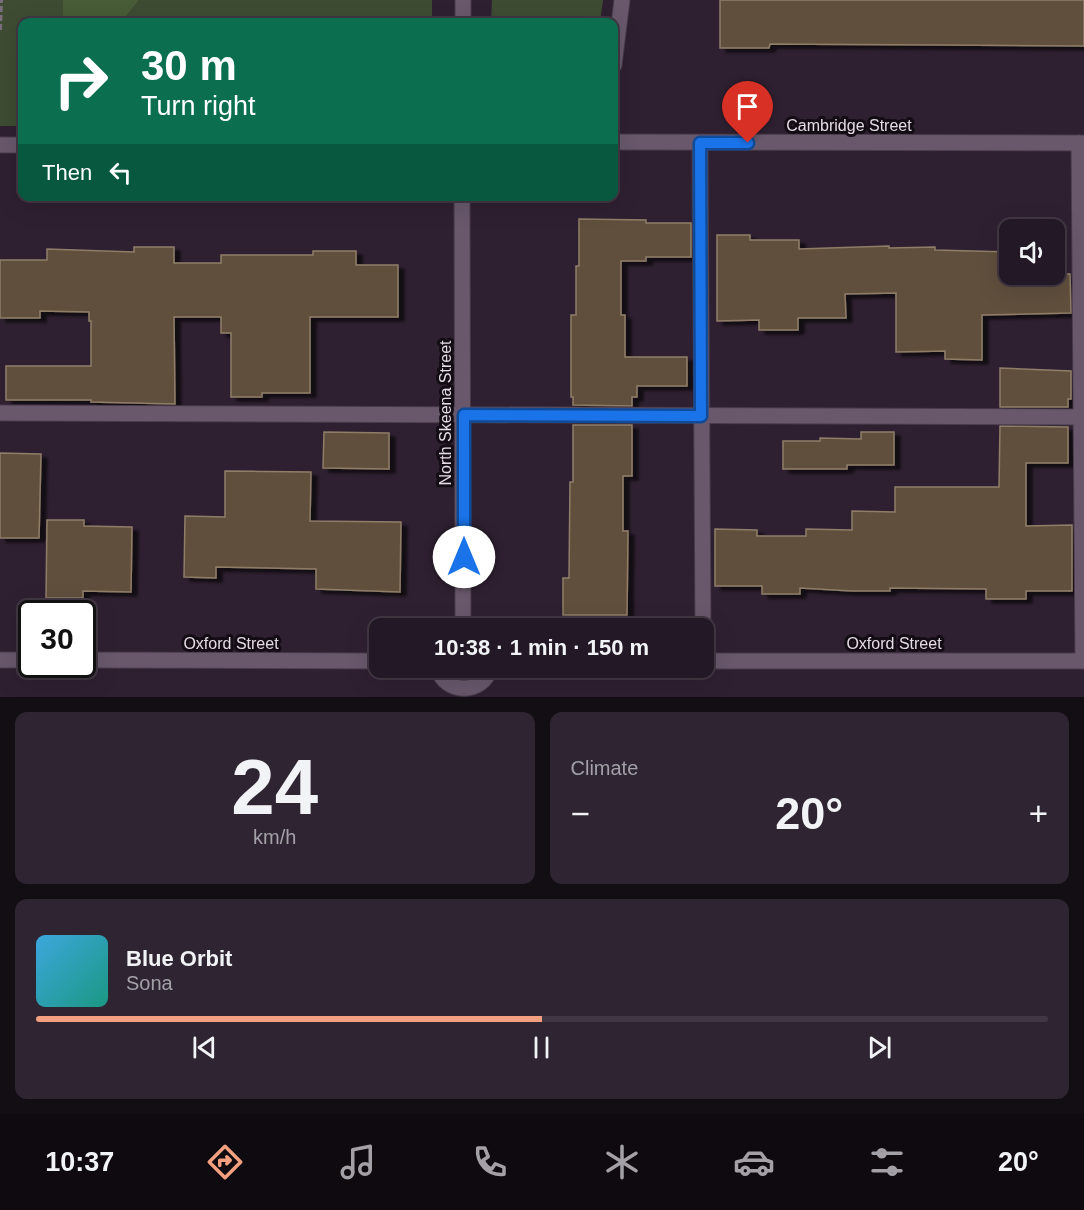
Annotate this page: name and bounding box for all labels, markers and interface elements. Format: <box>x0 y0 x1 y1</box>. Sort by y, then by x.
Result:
icon: right <box>42 42 120 120</box>
text: 30 m <box>141 42 237 89</box>
pin <box>722 81 773 143</box>
icon: arrive <box>731 90 764 123</box>
text: Turn right <box>141 91 256 121</box>
street label: Cambridge Street <box>786 117 912 134</box>
icon: left <box>104 156 137 189</box>
text: Then <box>42 160 92 185</box>
map controls <box>999 219 1065 285</box>
button: sound <box>999 219 1065 285</box>
street label: North Skeena Street <box>437 340 454 485</box>
position arrow <box>432 525 496 589</box>
speed limit sign: 30 <box>18 600 96 678</box>
street label: Oxford Street <box>183 635 279 652</box>
text: 10:38 · 1 min · 150 m <box>434 635 649 660</box>
street label: Oxford Street <box>846 635 942 652</box>
text: 24 <box>231 743 318 831</box>
text: Climate <box>571 757 638 779</box>
text: 20° <box>775 788 843 839</box>
text: − <box>571 795 590 832</box>
text: + <box>1029 795 1048 832</box>
text: km/h <box>253 826 296 848</box>
text: Blue Orbit <box>126 946 232 971</box>
text: Sona <box>126 972 173 994</box>
icon: previous <box>188 1031 221 1064</box>
icon: pause <box>525 1031 558 1064</box>
icon: next <box>863 1031 896 1064</box>
icon: directions <box>204 1141 246 1183</box>
icon: music <box>337 1141 379 1183</box>
icon: phone <box>469 1141 511 1183</box>
icon: climate <box>601 1141 643 1183</box>
icon: car <box>733 1141 775 1183</box>
icon: filters <box>866 1141 908 1183</box>
text: 10:37 <box>45 1147 114 1177</box>
text: 20° <box>998 1147 1039 1177</box>

